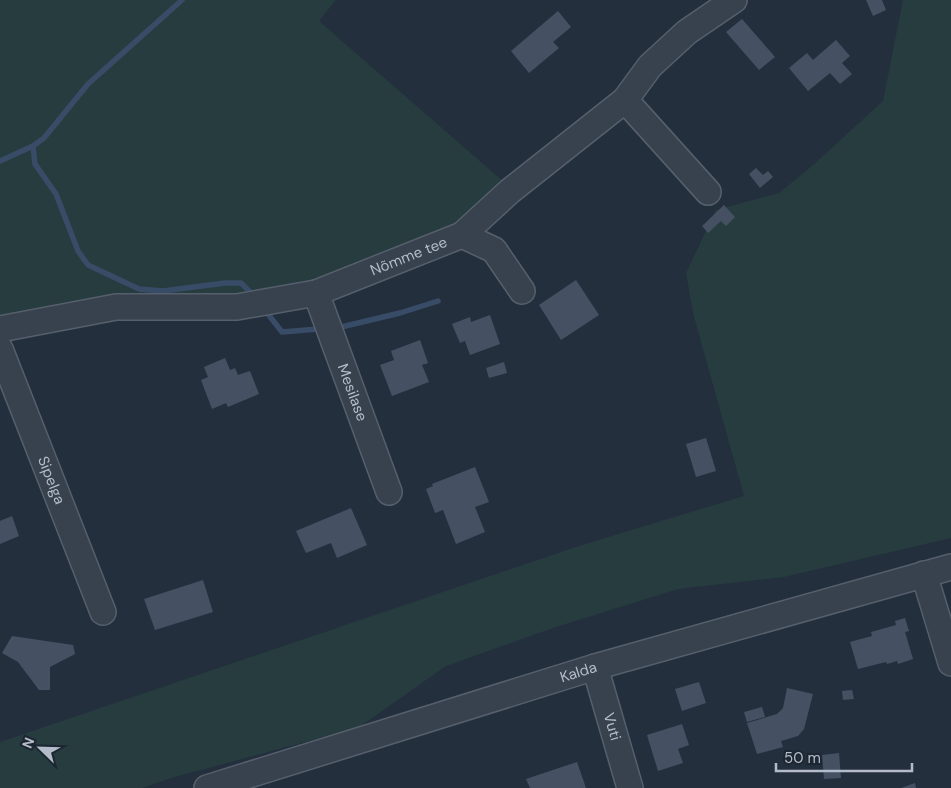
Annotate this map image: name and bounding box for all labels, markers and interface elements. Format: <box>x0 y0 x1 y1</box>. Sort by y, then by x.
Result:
street label: Nõmme tee <box>367 232 450 280</box>
street label: Mesilase <box>333 361 372 424</box>
street label: Sipelga <box>33 453 70 507</box>
street label: Kalda <box>557 657 599 687</box>
street label: Vuti <box>599 710 626 743</box>
north arrow <box>15 723 65 773</box>
text: N <box>18 735 38 751</box>
scale bar <box>776 740 912 772</box>
text: 50 m <box>784 748 821 768</box>

